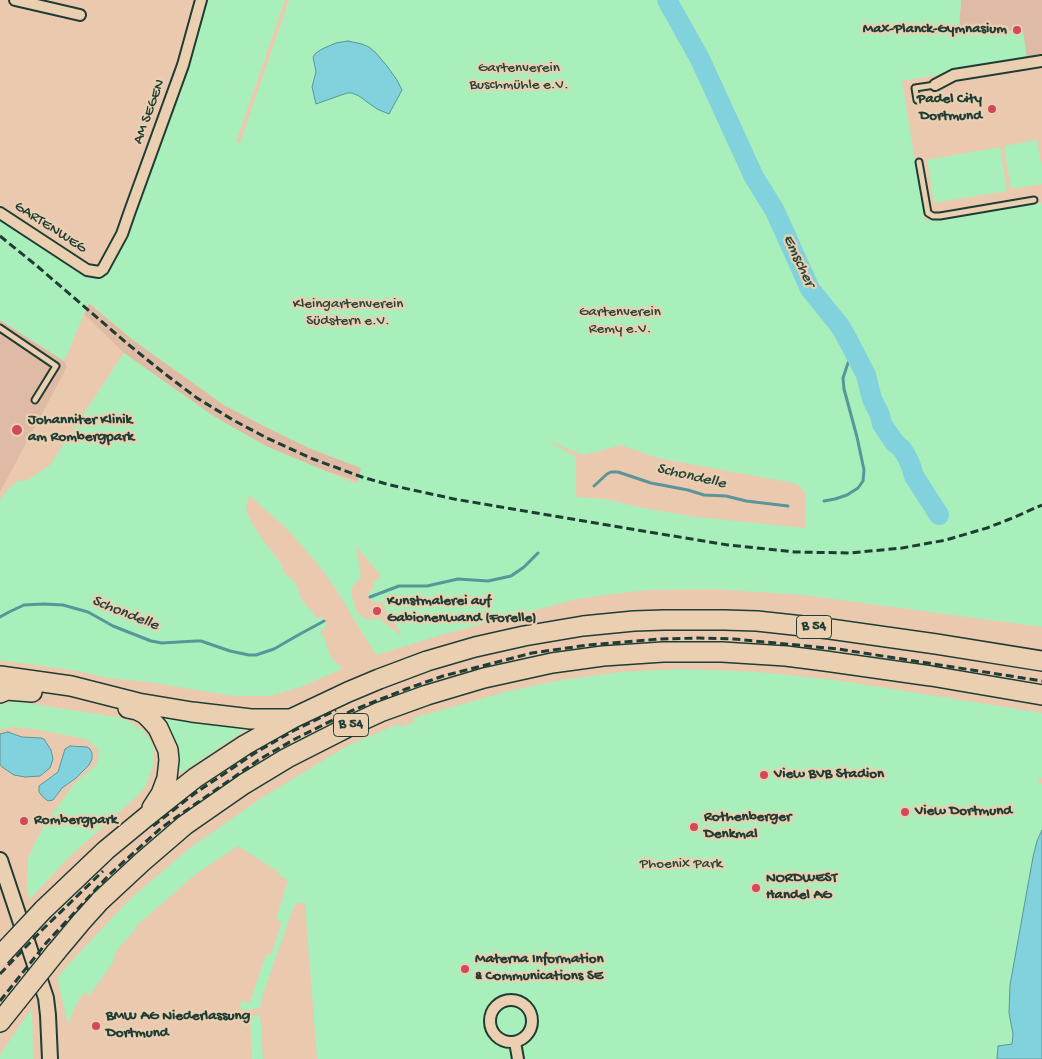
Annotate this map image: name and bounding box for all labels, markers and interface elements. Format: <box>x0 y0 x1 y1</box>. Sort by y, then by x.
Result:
place label: Max-Planck-Gymnasium <box>863 21 1007 39</box>
marker: Max-Planck-Gymnasium <box>1011 24 1023 36</box>
park label: Gartenverein Buschmühle e.V. <box>469 60 569 95</box>
street label: AM SEGEN <box>130 77 170 147</box>
place label: Padel City Dortmund <box>917 91 982 126</box>
marker: Padel City Dortmund <box>986 103 998 115</box>
street label: GARTENWEG <box>10 198 90 258</box>
water label: Emscher <box>778 232 818 290</box>
park label: Kleingartenverein Südstern e.V. <box>293 296 403 331</box>
park label: Gartenverein Remy e.V. <box>579 304 661 339</box>
place label: Johanniter Klinik am Rombergpark <box>28 412 134 447</box>
marker: Johanniter Klinik am Rombergpark <box>10 423 24 437</box>
water label: Schondelle <box>655 460 727 494</box>
water label: Schondelle <box>89 592 161 636</box>
place label: Kunstmalerei auf Gabionenwand (Forelle) <box>387 593 537 628</box>
marker: Kunstmalerei auf Gabionenwand (Forelle) <box>371 605 383 617</box>
road number: B 54 <box>796 616 832 638</box>
road number: B 54 <box>334 714 368 736</box>
place label: View BVB Stadion <box>774 766 884 784</box>
marker: View BVB Stadion <box>758 769 770 781</box>
place label: View Dortmund <box>915 803 1012 821</box>
marker: View Dortmund <box>899 806 911 818</box>
place label: Rothenberger Denkmal <box>704 809 791 844</box>
place label: Rombergpark <box>34 812 118 830</box>
marker: Rombergpark <box>18 815 30 827</box>
marker: Rothenberger Denkmal <box>688 821 700 833</box>
park label: Phoenix Park <box>640 856 722 874</box>
place label: NORDWEST Handel AG <box>766 870 837 905</box>
marker: NORDWEST Handel AG <box>750 882 762 894</box>
place label: Materna Information & Communications SE <box>475 951 604 986</box>
marker: Materna Information & Communications SE <box>459 963 471 975</box>
place label: BMW AG Niederlassung Dortmund <box>106 1008 250 1043</box>
marker: BMW AG Niederlassung Dortmund <box>90 1020 102 1032</box>

